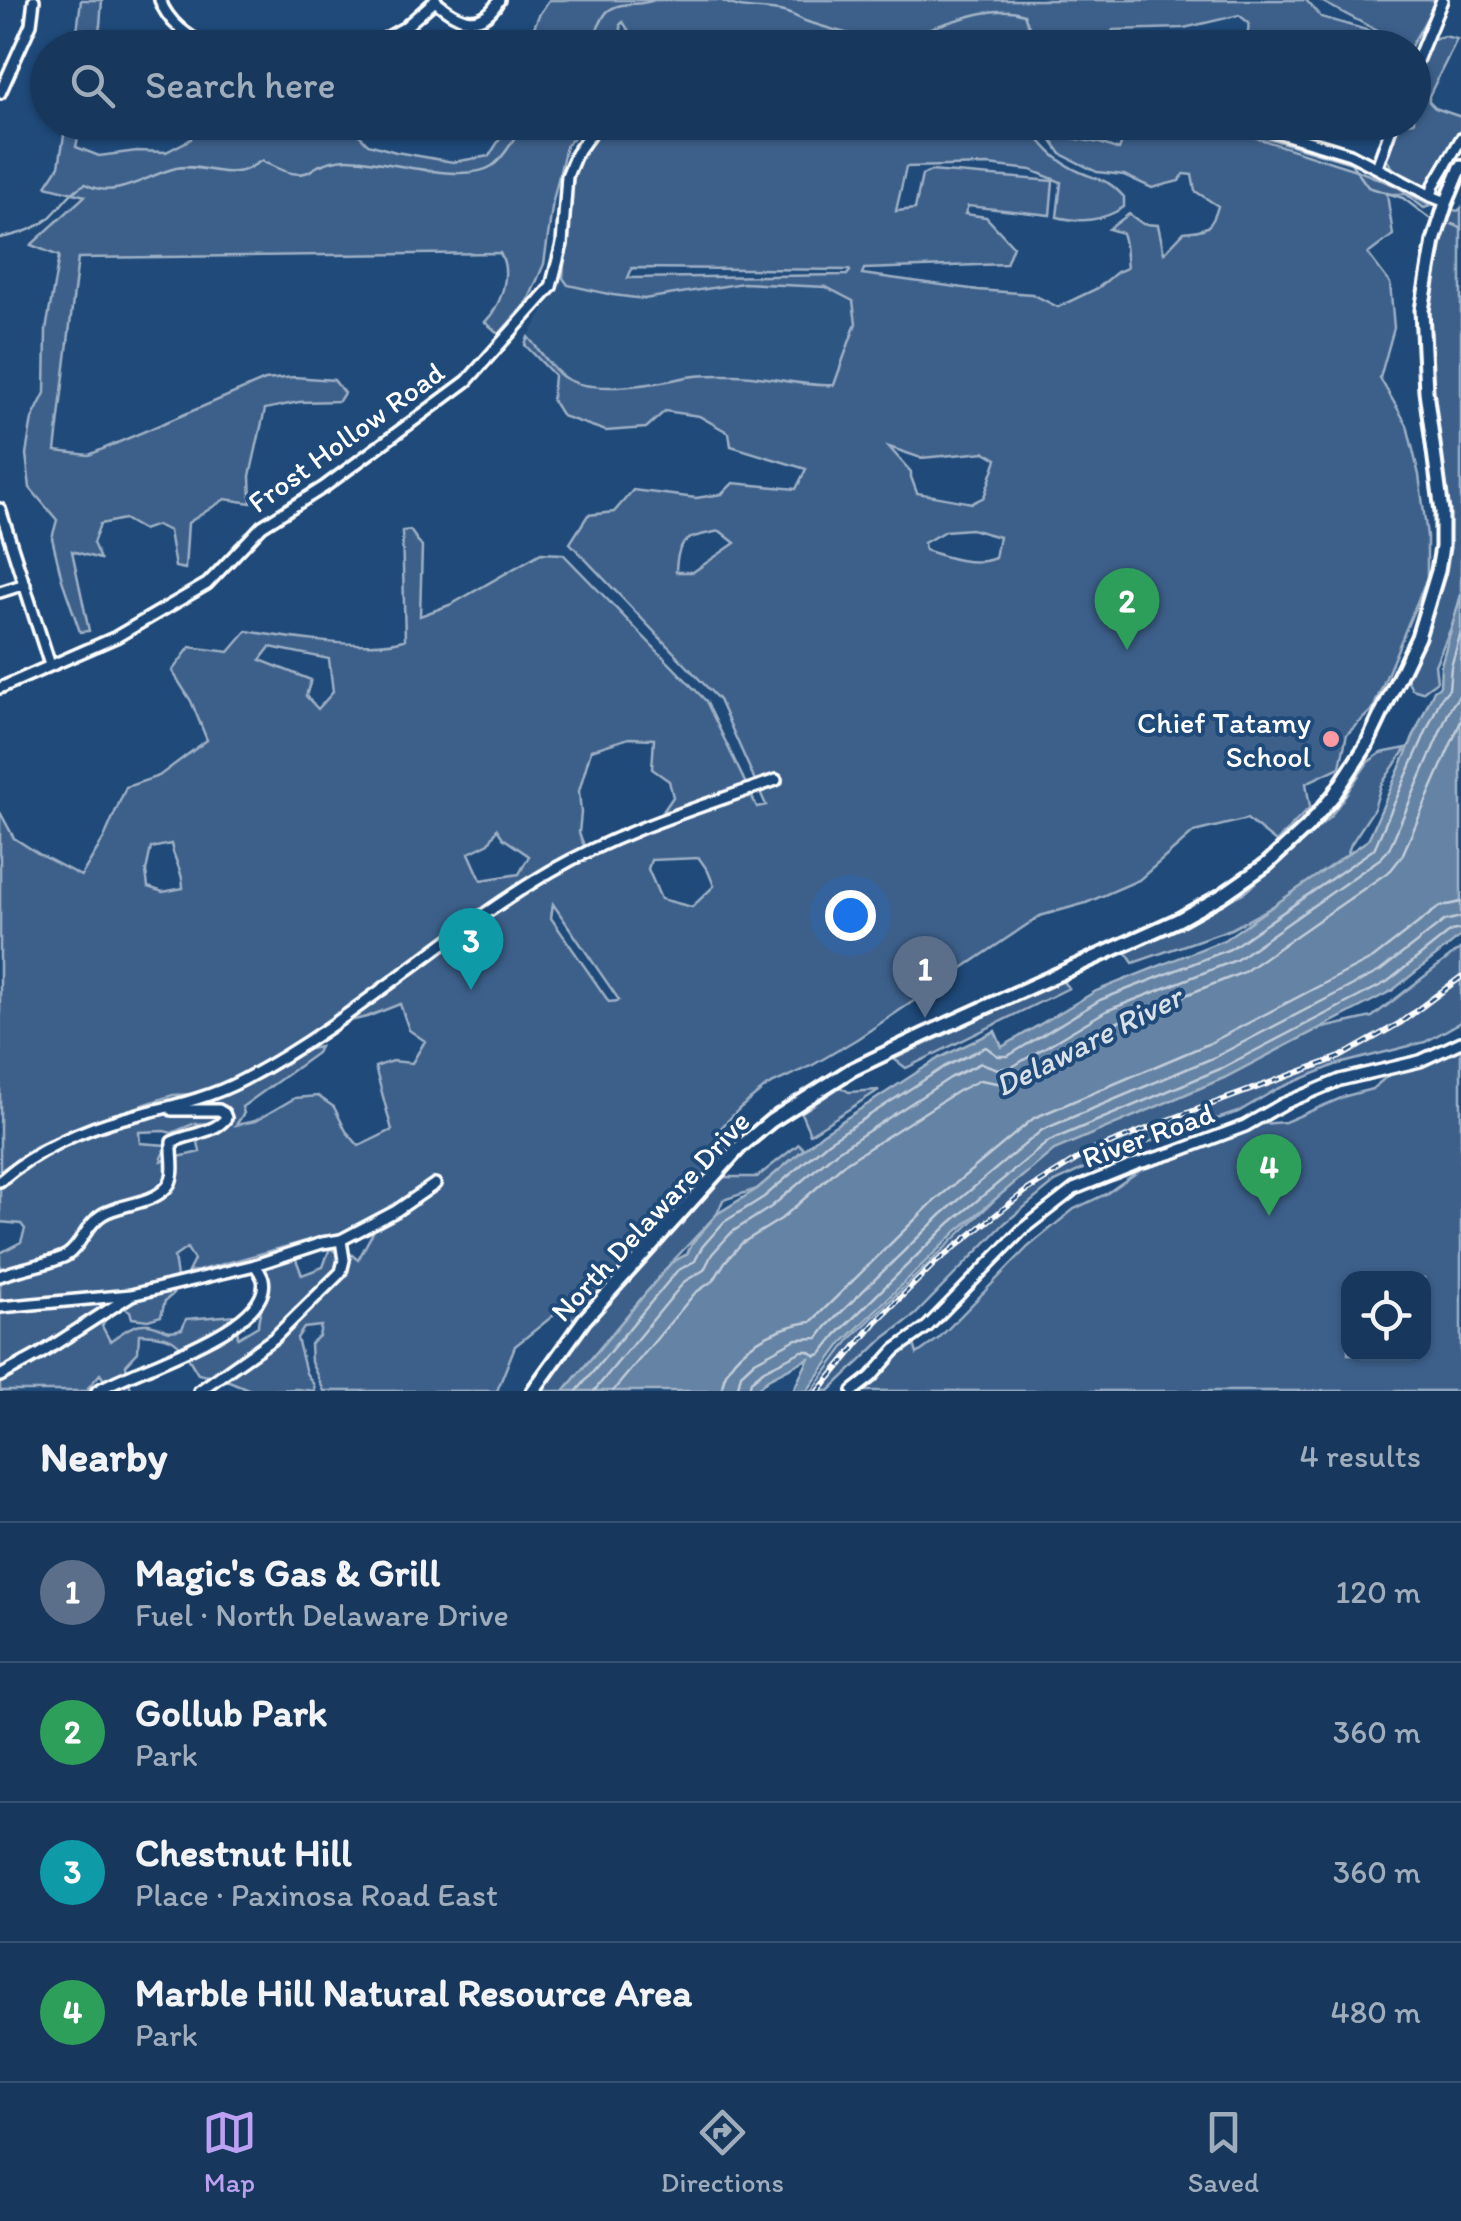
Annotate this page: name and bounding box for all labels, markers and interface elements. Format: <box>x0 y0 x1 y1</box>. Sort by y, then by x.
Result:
search box <box>30 30 1431 140</box>
icon: search <box>65 58 120 113</box>
text: Search here <box>145 62 336 108</box>
street label: Frost Hollow Road <box>241 353 452 521</box>
pin: 2 <box>1094 568 1160 650</box>
place label: Chief Tatamy School <box>1137 704 1312 775</box>
marker: Chief Tatamy School <box>1320 728 1342 750</box>
your location <box>825 890 876 941</box>
pin: 3 <box>438 908 504 990</box>
pin: 1 <box>892 936 958 1018</box>
water label: Delaware River <box>988 976 1190 1104</box>
street label: River Road <box>1077 1094 1219 1176</box>
street label: North Delaware Drive <box>543 1103 757 1329</box>
pin: 4 <box>1236 1134 1302 1216</box>
map controls <box>1341 1271 1431 1361</box>
button: locate <box>1341 1271 1431 1361</box>
text: Nearby <box>40 1431 167 1482</box>
text: 4 results <box>1300 1437 1421 1475</box>
text: Magic's Gas & Grill <box>135 1550 440 1596</box>
text: 1 <box>65 1573 80 1611</box>
text: 120 m <box>1335 1573 1421 1611</box>
text: Fuel · North Delaware Drive <box>135 1596 509 1634</box>
text: Gollub Park <box>135 1690 327 1736</box>
text: 2 <box>64 1713 81 1751</box>
text: 360 m <box>1333 1713 1421 1751</box>
text: Park <box>135 1736 198 1774</box>
text: Chestnut Hill <box>135 1830 352 1876</box>
text: 3 <box>64 1853 81 1891</box>
text: 360 m <box>1333 1853 1421 1891</box>
text: Place · Paxinosa Road East <box>135 1876 498 1914</box>
text: Marble Hill Natural Resource Area <box>135 1970 692 2016</box>
text: 4 <box>63 1993 82 2031</box>
text: 480 m <box>1330 1993 1421 2031</box>
text: Park <box>135 2016 198 2054</box>
tab: Map <box>202 2105 257 2199</box>
tab: Directions <box>661 2105 784 2199</box>
tab: Saved <box>1188 2105 1259 2199</box>

